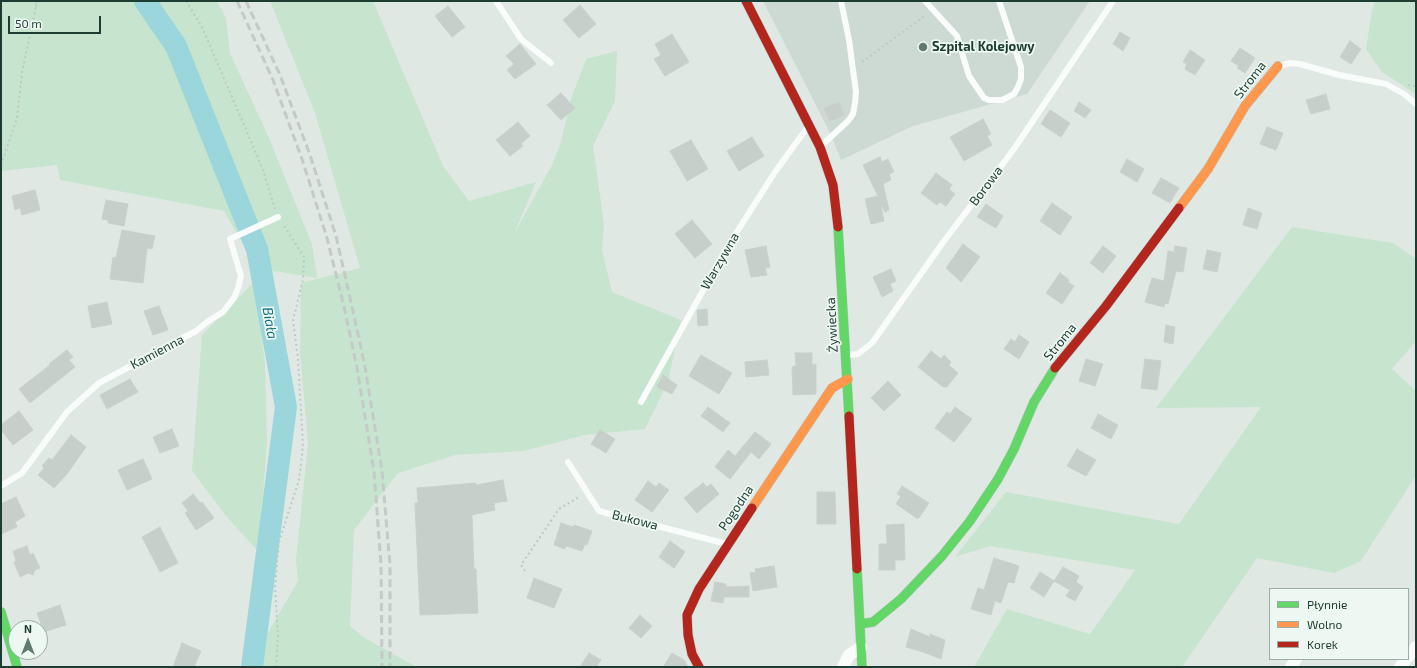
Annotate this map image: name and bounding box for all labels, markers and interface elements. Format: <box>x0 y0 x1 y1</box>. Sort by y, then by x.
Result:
scale bar <box>10 8 103 34</box>
text: 50 m <box>15 16 42 30</box>
place label: Szpital Kolejowy <box>932 39 1035 55</box>
marker: Szpital Kolejowy <box>917 41 929 53</box>
street label: Stroma <box>1231 58 1269 102</box>
street label: Borowa <box>966 163 1006 209</box>
street label: Warzywna <box>697 230 743 292</box>
street label: Żywiecka <box>823 297 841 353</box>
water label: Biała <box>259 306 281 340</box>
street label: Stroma <box>1040 320 1080 364</box>
street label: Kamienna <box>127 331 187 373</box>
street label: Pogodna <box>715 482 757 534</box>
street label: Bukowa <box>610 507 660 533</box>
legend <box>1269 588 1409 660</box>
text: Płynnie <box>1307 597 1347 611</box>
text: Wolno <box>1307 617 1342 631</box>
north arrow <box>8 620 48 660</box>
text: N <box>24 622 32 635</box>
text: Korek <box>1307 637 1338 651</box>

